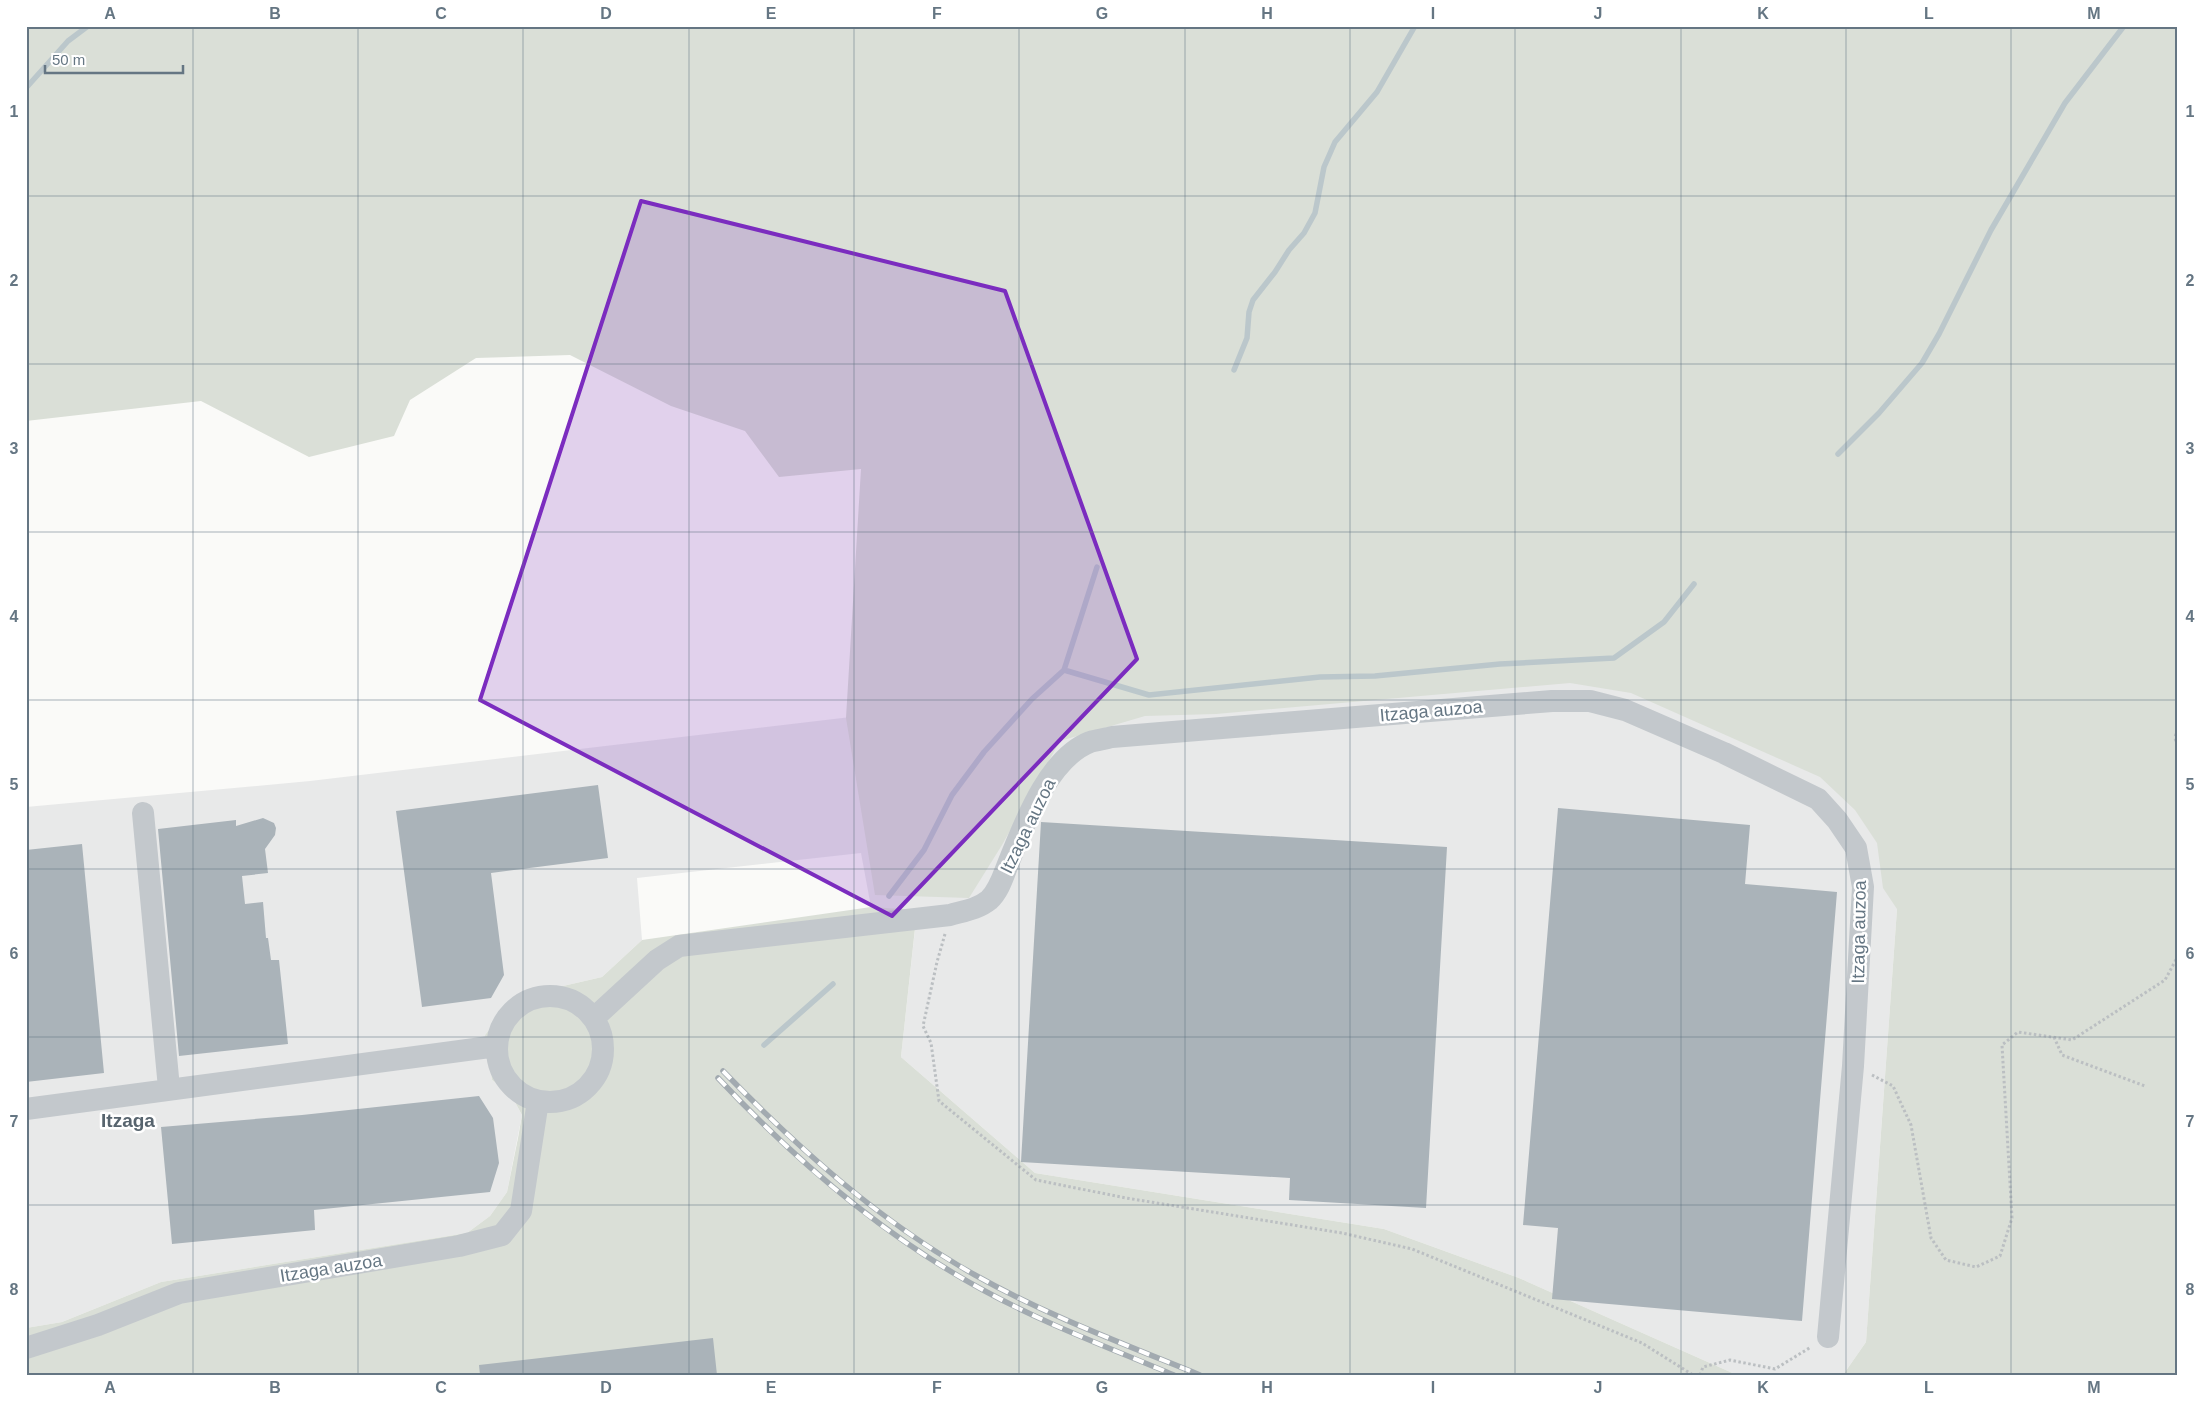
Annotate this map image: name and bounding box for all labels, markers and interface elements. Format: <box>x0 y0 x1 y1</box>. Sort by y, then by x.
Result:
text: A <box>104 5 116 22</box>
text: B <box>269 5 281 22</box>
text: C <box>435 5 447 22</box>
text: D <box>600 5 612 22</box>
text: E <box>766 5 777 22</box>
text: F <box>932 5 942 22</box>
text: G <box>1096 5 1108 22</box>
text: H <box>1261 5 1273 22</box>
text: I <box>1431 5 1435 22</box>
text: J <box>1594 5 1602 22</box>
text: K <box>1757 5 1769 22</box>
text: L <box>1924 5 1934 22</box>
text: M <box>2087 5 2101 22</box>
scale bar <box>45 42 182 74</box>
text: 50 m <box>52 51 85 68</box>
text: 1 <box>10 103 19 120</box>
text: 1 <box>2186 103 2195 120</box>
text: 2 <box>10 272 19 289</box>
text: 2 <box>2186 272 2195 289</box>
text: 3 <box>10 440 19 457</box>
text: 3 <box>2186 440 2195 457</box>
text: 4 <box>10 608 19 625</box>
text: 4 <box>2186 608 2195 625</box>
street label: Itzaga auzoa <box>1379 696 1484 725</box>
street label: Itzaga auzoa <box>996 774 1060 877</box>
text: 5 <box>10 776 19 793</box>
text: 5 <box>2186 776 2195 793</box>
street label: Itzaga auzoa <box>1848 879 1870 984</box>
text: 6 <box>10 945 19 962</box>
text: 6 <box>2186 945 2195 962</box>
district label: Itzaga <box>101 1110 155 1131</box>
text: 7 <box>10 1113 19 1130</box>
text: 7 <box>2186 1113 2195 1130</box>
street label: Itzaga auzoa <box>279 1250 384 1286</box>
text: 8 <box>10 1281 19 1298</box>
text: 8 <box>2186 1281 2195 1298</box>
text: A <box>104 1379 116 1396</box>
text: B <box>269 1379 281 1396</box>
text: C <box>435 1379 447 1396</box>
text: D <box>600 1379 612 1396</box>
text: E <box>766 1379 777 1396</box>
text: F <box>932 1379 942 1396</box>
text: G <box>1096 1379 1108 1396</box>
text: H <box>1261 1379 1273 1396</box>
text: I <box>1431 1379 1435 1396</box>
text: J <box>1594 1379 1602 1396</box>
text: K <box>1757 1379 1769 1396</box>
text: L <box>1924 1379 1934 1396</box>
text: M <box>2087 1379 2101 1396</box>

